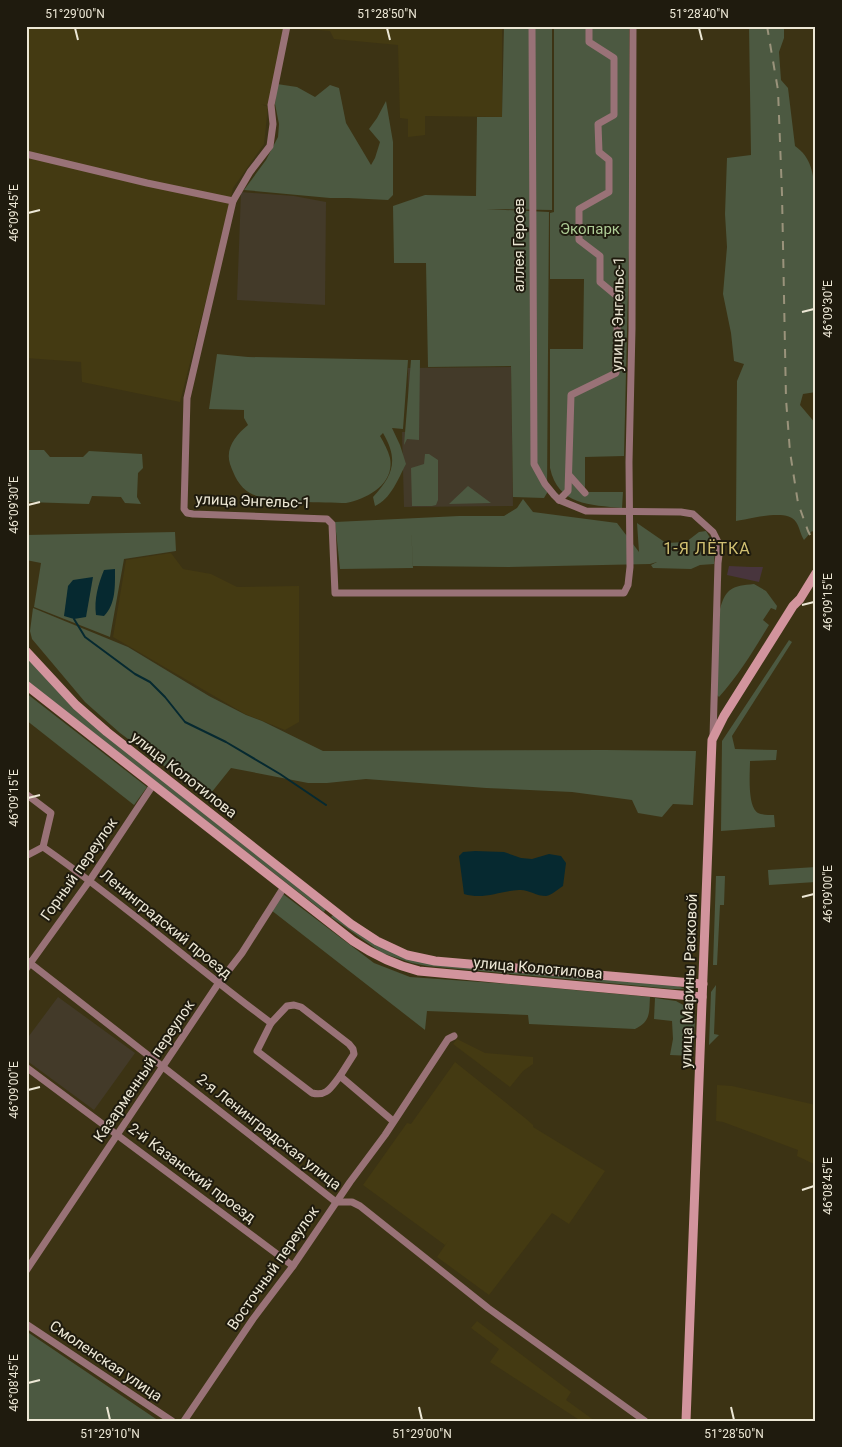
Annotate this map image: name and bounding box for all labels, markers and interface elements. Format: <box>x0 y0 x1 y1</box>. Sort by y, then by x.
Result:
text: 51°29'00"N <box>45 7 105 21</box>
text: 51°28'50"N <box>357 7 417 21</box>
text: 51°28'40"N <box>669 7 729 21</box>
text: 46°09'45"E <box>7 184 21 242</box>
street label: аллея Героев <box>510 198 528 292</box>
park label: Экопарк <box>560 220 620 238</box>
street label: улица Энгельс-1 <box>608 256 628 372</box>
text: 46°09'30"E <box>821 280 835 338</box>
text: 46°09'30"E <box>7 476 21 534</box>
street label: улица Энгельс-1 <box>195 490 311 512</box>
district label: 1-Я ЛЁТКА <box>663 539 751 558</box>
text: 46°09'15"E <box>821 573 835 631</box>
street label: улица Колотилова <box>127 728 241 822</box>
text: 46°09'15"E <box>7 769 21 827</box>
street label: Горный переулок <box>37 814 121 924</box>
street label: Ленинградский проезд <box>97 865 235 983</box>
text: 46°09'00"E <box>821 865 835 923</box>
street label: улица Марины Расковой <box>677 893 701 1069</box>
street label: улица Колотилова <box>473 953 603 983</box>
street label: Казарменный переулок <box>90 997 198 1145</box>
text: 46°09'00"E <box>7 1061 21 1119</box>
street label: 2-я Ленинградская улица <box>193 1070 345 1194</box>
street label: 2-й Казанский проезд <box>125 1119 259 1227</box>
text: 46°08'45"E <box>821 1157 835 1215</box>
street label: Восточный переулок <box>223 1203 323 1333</box>
street label: Смоленская улица <box>46 1317 166 1405</box>
text: 46°08'45"E <box>7 1354 21 1412</box>
text: 51°29'10"N <box>80 1427 140 1441</box>
text: 51°29'00"N <box>392 1427 452 1441</box>
text: 51°28'50"N <box>704 1427 764 1441</box>

